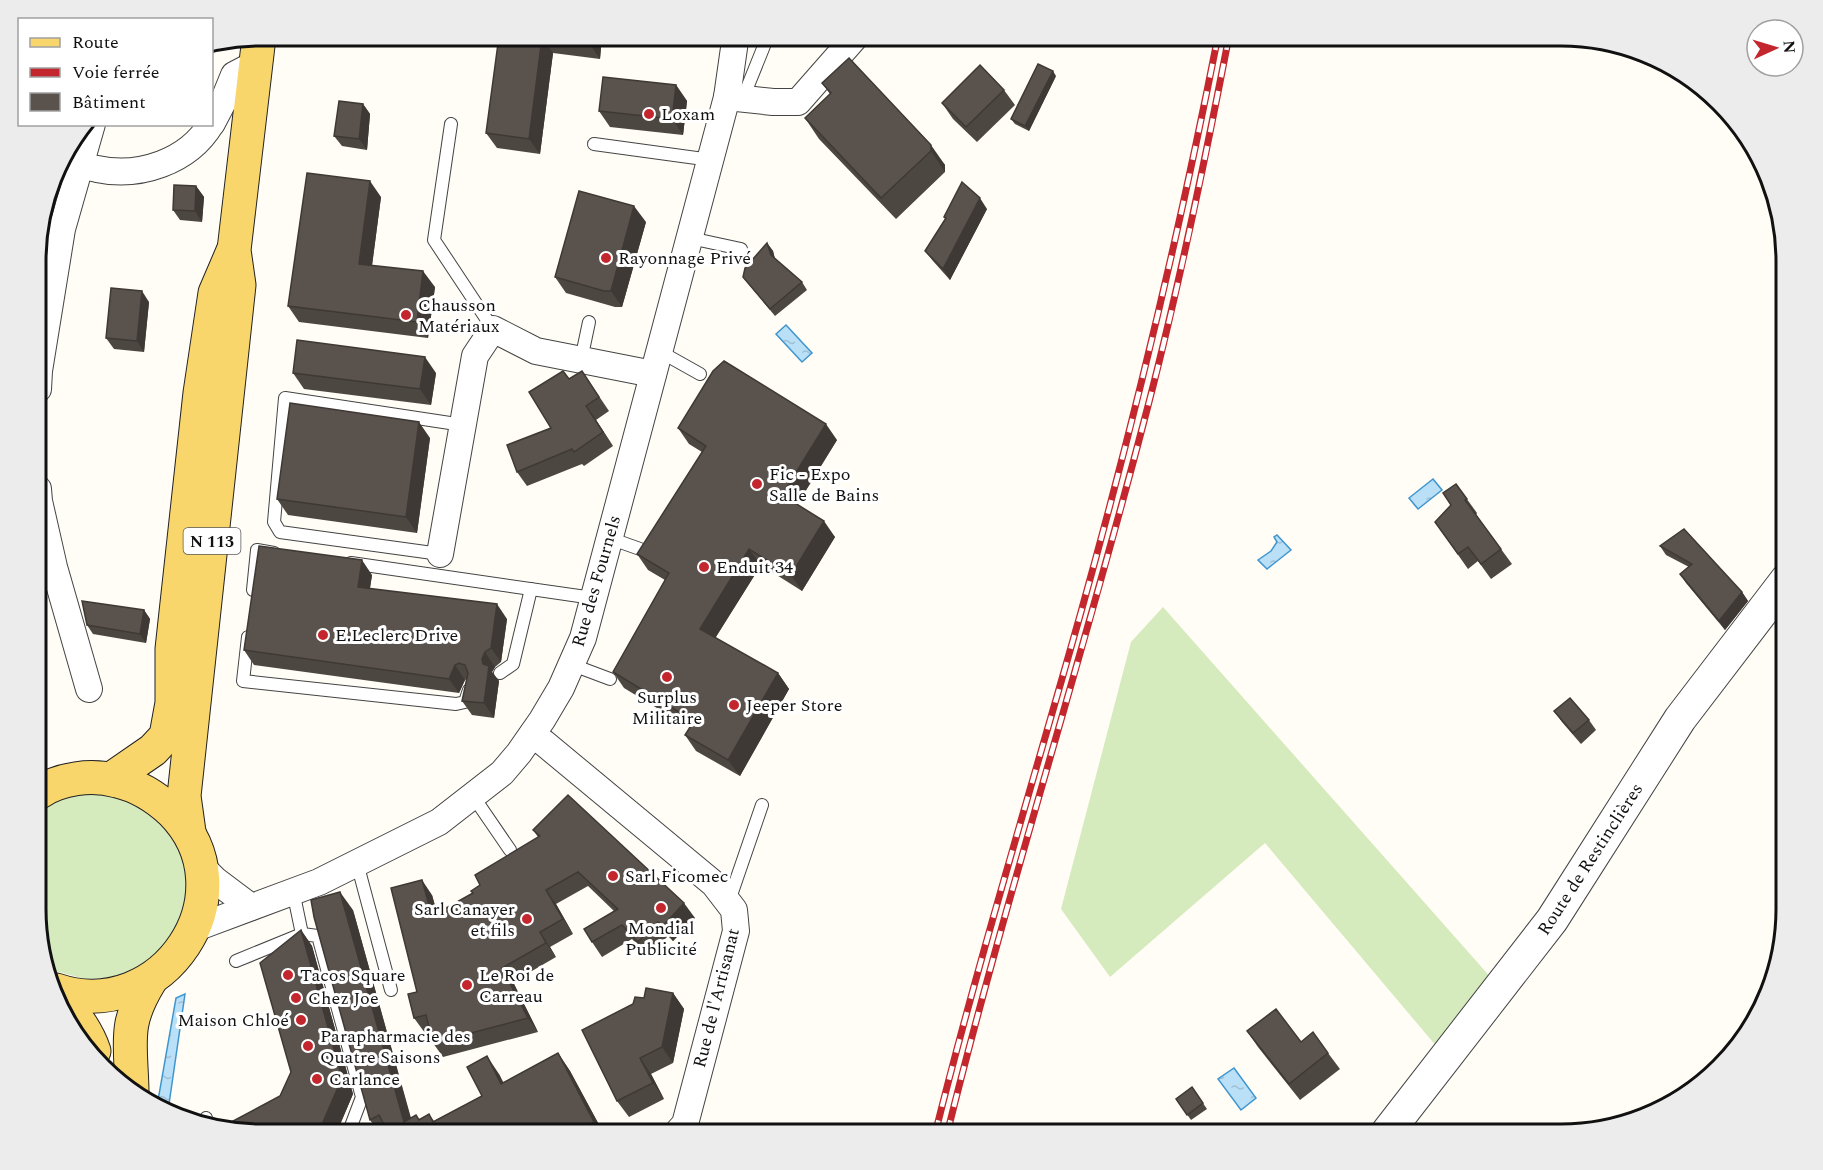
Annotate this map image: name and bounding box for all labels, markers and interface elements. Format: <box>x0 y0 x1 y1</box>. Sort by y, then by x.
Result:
legend <box>18 18 213 126</box>
north arrow <box>1745 18 1805 78</box>
text: Route <box>72 29 119 56</box>
text: N <box>1777 40 1801 54</box>
text: Voie ferrée <box>72 59 160 86</box>
text: Bâtiment <box>72 89 146 116</box>
place label: Loxam <box>661 101 715 128</box>
marker: Loxam <box>642 107 656 121</box>
place label: Rayonnage Privé <box>618 245 751 272</box>
marker: Rayonnage Privé <box>599 251 613 265</box>
place label: Chausson Matériaux <box>418 292 500 340</box>
marker: Chausson Matériaux <box>399 308 413 322</box>
place label: Fic - Expo Salle de Bains <box>769 461 879 509</box>
marker: Fic - Expo Salle de Bains <box>750 477 764 491</box>
street label: Rue des Fournels <box>565 512 628 650</box>
road number: N 113 <box>184 528 240 554</box>
place label: Enduit 34 <box>716 554 793 581</box>
marker: Enduit 34 <box>697 560 711 574</box>
place label: E.Leclerc Drive <box>335 622 458 649</box>
marker: E.Leclerc Drive <box>316 628 330 642</box>
marker: Surplus Militaire <box>660 670 674 684</box>
place label: Surplus Militaire <box>632 684 702 732</box>
place label: Jeeper Store <box>746 692 842 719</box>
marker: Jeeper Store <box>727 698 741 712</box>
street label: Route de Restinclières <box>1531 778 1650 941</box>
place label: Sarl Ficomec <box>625 863 728 890</box>
marker: Sarl Ficomec <box>606 869 620 883</box>
place label: Sarl Canayer et fils <box>414 896 515 944</box>
marker: Mondial Publicité <box>654 901 668 915</box>
marker: Sarl Canayer et fils <box>520 912 534 926</box>
place label: Mondial Publicité <box>625 915 697 963</box>
street label: Rue de l'Artisanat <box>686 925 747 1071</box>
place label: Tacos Square <box>300 962 406 989</box>
place label: Le Roi de Carreau <box>479 962 554 1010</box>
marker: Tacos Square <box>281 968 295 982</box>
marker: Le Roi de Carreau <box>460 978 474 992</box>
place label: Chez Joe <box>308 985 379 1012</box>
marker: Chez Joe <box>289 991 303 1005</box>
place label: Maison Chloé <box>177 1007 289 1034</box>
marker: Maison Chloé <box>294 1013 308 1027</box>
place label: Parapharmacie des Quatre Saisons <box>320 1023 471 1071</box>
marker: Parapharmacie des Quatre Saisons <box>301 1039 315 1053</box>
place label: Carlance <box>329 1066 400 1093</box>
marker: Carlance <box>310 1072 324 1086</box>

